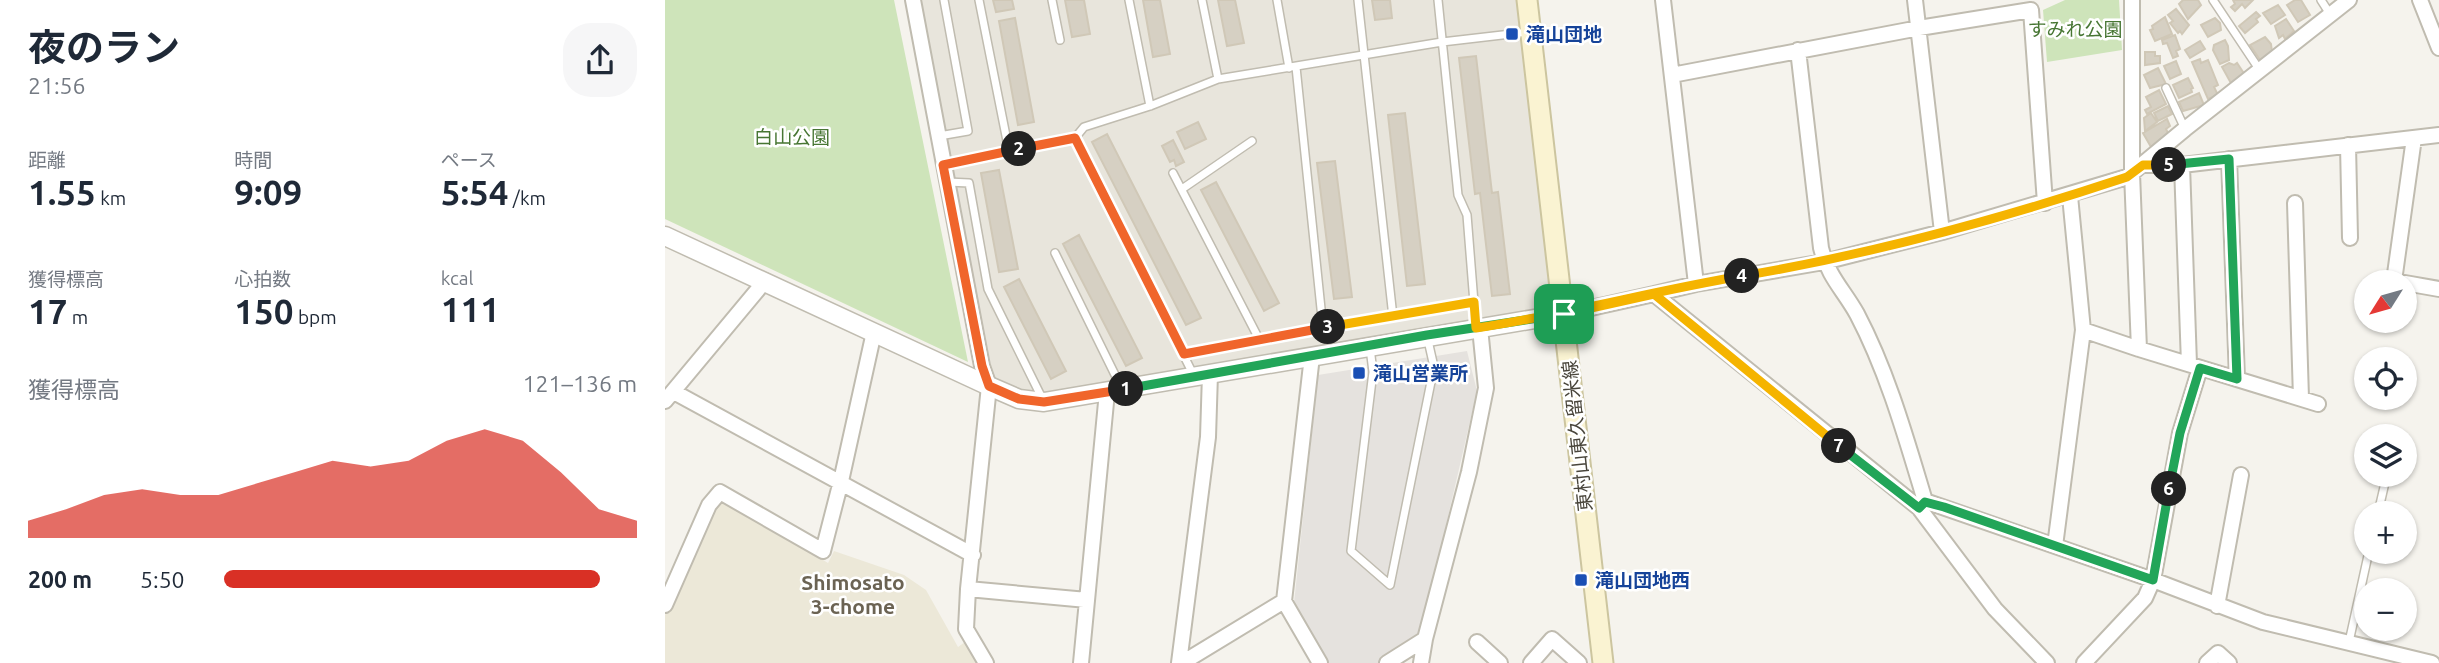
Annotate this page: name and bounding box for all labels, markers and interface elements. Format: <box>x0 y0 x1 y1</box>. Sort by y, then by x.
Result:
park label: すみれ公園 <box>2027 18 2123 40</box>
button: share <box>563 23 637 97</box>
place label: 滝山団地 <box>1526 23 1602 45</box>
text: 夜のラン <box>28 26 180 68</box>
marker: 滝山団地 <box>1504 26 1520 42</box>
text: 21:56 <box>28 73 86 98</box>
park label: 白山公園 <box>754 126 830 148</box>
pin: 2 <box>1001 132 1037 166</box>
text: 2 <box>1013 137 1024 159</box>
pin: 5 <box>2151 148 2187 182</box>
text: 距離 <box>28 149 66 171</box>
text: 時間 <box>234 149 272 171</box>
text: ペース <box>441 149 497 171</box>
text: 5 <box>2163 153 2174 175</box>
text: 1.55 <box>28 172 96 212</box>
text: 9:09 <box>234 172 302 212</box>
text: 5:54 <box>441 172 509 212</box>
text: km <box>96 187 126 209</box>
text: /km <box>509 187 546 209</box>
pin: 4 <box>1725 258 1759 294</box>
text: 4 <box>1736 264 1747 286</box>
text: kcal <box>441 267 473 289</box>
text: 獲得標高 <box>28 268 104 290</box>
text: 心拍数 <box>234 268 291 290</box>
north arrow <box>2354 270 2417 332</box>
map controls <box>2354 270 2417 641</box>
pin <box>1534 284 1594 344</box>
text: 111 <box>441 289 500 329</box>
text: 17 <box>28 291 67 331</box>
text: 150 <box>234 291 294 331</box>
icon: arrive <box>1545 295 1583 333</box>
text: m <box>67 306 88 328</box>
text: bpm <box>294 306 337 328</box>
pin: 3 <box>1311 310 1345 344</box>
text: 3 <box>1322 315 1333 337</box>
button: locate <box>2354 347 2417 410</box>
street label: 東村山東久留米線 <box>1558 359 1596 513</box>
place label: 滝山営業所 <box>1373 362 1468 384</box>
marker: 滝山営業所 <box>1351 365 1367 381</box>
text: 121–136 m <box>523 371 637 396</box>
pin: 1 <box>1109 372 1143 406</box>
text: 獲得標高 <box>28 377 120 402</box>
text: 1 <box>1120 377 1131 399</box>
button: layers <box>2354 424 2417 487</box>
pin: 7 <box>1821 428 1857 464</box>
text: 7 <box>1833 434 1844 456</box>
pin: 6 <box>2151 472 2187 506</box>
text: 6 <box>2163 477 2174 499</box>
button: + <box>2354 501 2417 564</box>
text: 200 m <box>28 567 92 592</box>
text: 5:50 <box>140 567 185 592</box>
place label: 滝山団地西 <box>1595 569 1690 591</box>
district label: Shimosato 3-chome <box>801 570 905 618</box>
marker: 滝山団地西 <box>1573 572 1589 588</box>
button: − <box>2354 578 2417 641</box>

